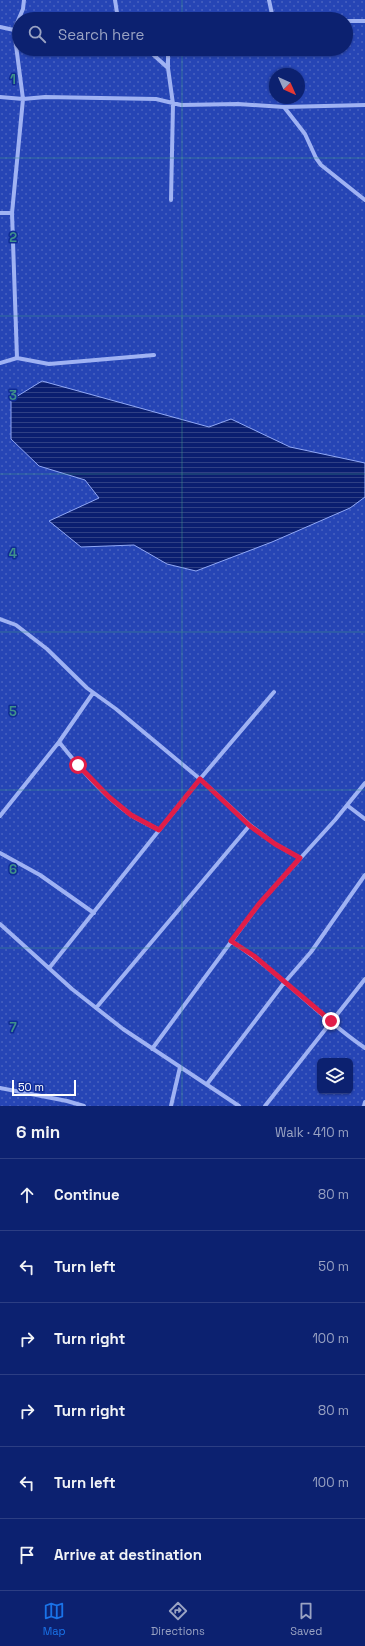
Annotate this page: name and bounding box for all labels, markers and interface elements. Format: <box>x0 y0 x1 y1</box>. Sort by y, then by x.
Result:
search box <box>12 12 353 56</box>
icon: search <box>26 23 48 45</box>
text: Search here <box>58 25 144 44</box>
north arrow <box>269 68 305 104</box>
text: 1 <box>10 71 16 88</box>
text: 2 <box>9 229 17 246</box>
text: 3 <box>9 387 17 404</box>
text: 4 <box>9 545 17 562</box>
text: 5 <box>9 703 17 720</box>
route start <box>69 756 87 774</box>
text: 6 <box>9 861 17 878</box>
route end <box>322 1012 340 1030</box>
text: 7 <box>9 1019 17 1036</box>
map controls <box>317 1058 353 1094</box>
button: layers <box>317 1058 353 1094</box>
scale bar <box>12 1078 76 1097</box>
text: 50 m <box>18 1080 44 1094</box>
text: 6 min <box>16 1121 60 1143</box>
text: Walk · 410 m <box>275 1124 349 1141</box>
icon: ahead <box>16 1184 38 1206</box>
text: Continue <box>54 1185 120 1204</box>
text: 80 m <box>318 1186 349 1203</box>
icon: left <box>16 1256 38 1278</box>
text: Turn left <box>54 1257 116 1276</box>
text: 50 m <box>318 1258 349 1275</box>
icon: right <box>16 1328 38 1350</box>
text: Turn right <box>54 1329 125 1348</box>
text: 100 m <box>312 1330 349 1347</box>
icon: right <box>16 1400 38 1422</box>
text: Turn right <box>54 1401 125 1420</box>
text: 80 m <box>318 1402 349 1419</box>
icon: left <box>16 1472 38 1494</box>
text: Turn left <box>54 1473 116 1492</box>
text: 100 m <box>312 1474 349 1491</box>
icon: arrive <box>16 1544 38 1566</box>
text: Arrive at destination <box>54 1545 202 1564</box>
tab: Map <box>43 1600 66 1638</box>
tab: Directions <box>151 1600 205 1638</box>
tab: Saved <box>290 1600 322 1638</box>

